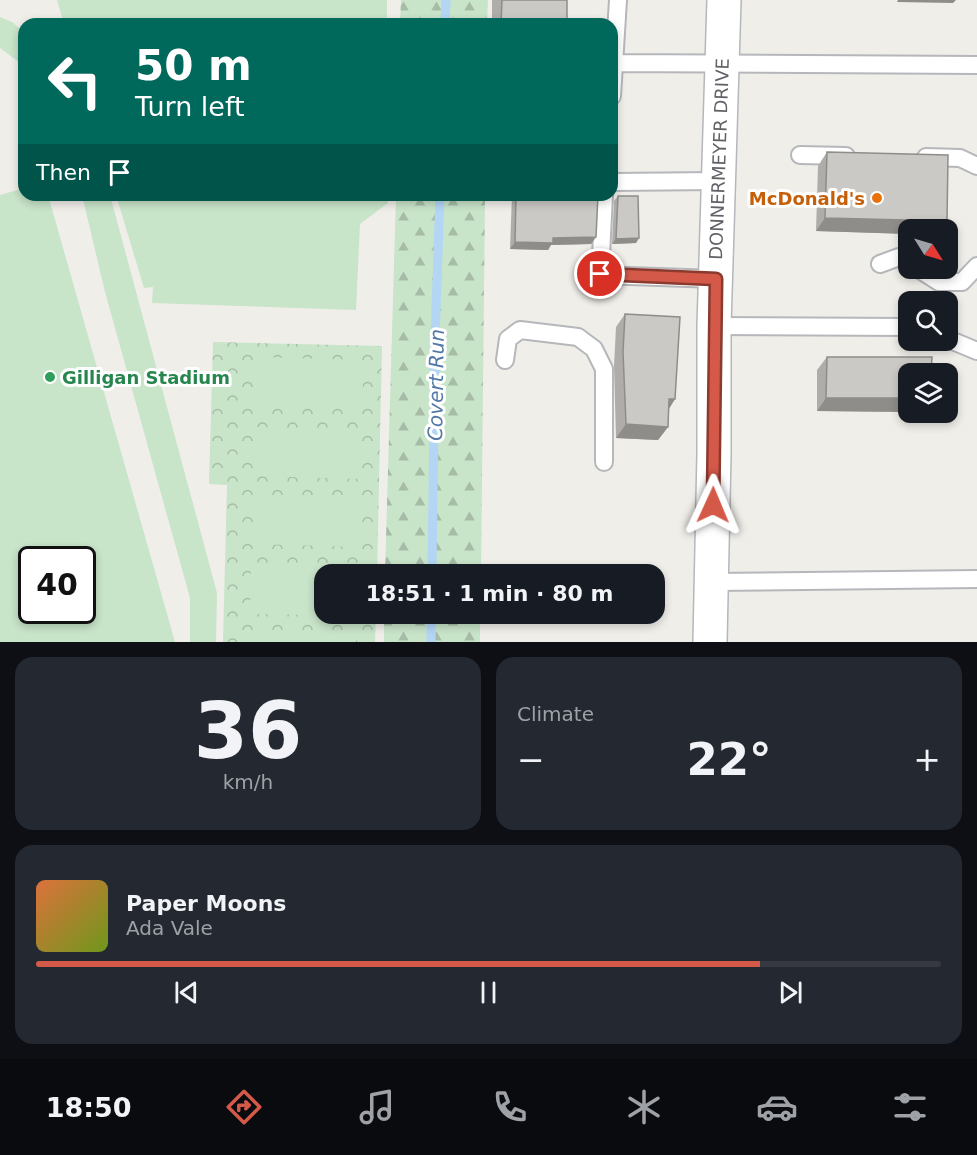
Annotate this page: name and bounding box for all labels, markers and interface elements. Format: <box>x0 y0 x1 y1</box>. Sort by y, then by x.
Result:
text: 50 m <box>135 41 252 90</box>
icon: left <box>36 42 114 120</box>
street label: DONNERMEYER DRIVE <box>705 58 733 260</box>
text: Turn left <box>135 91 245 122</box>
icon: arrive <box>103 156 136 189</box>
text: Then <box>36 160 91 185</box>
place label: McDonald's <box>749 188 865 209</box>
marker: McDonald's <box>870 191 884 205</box>
north arrow <box>898 219 958 279</box>
map controls <box>898 219 958 423</box>
pin <box>574 248 625 299</box>
icon: arrive <box>583 257 616 290</box>
button: search <box>898 291 958 351</box>
water label: Covert Run <box>423 329 449 441</box>
button: layers <box>898 363 958 423</box>
place label: Gilligan Stadium <box>62 367 230 388</box>
marker: Gilligan Stadium <box>43 370 57 384</box>
position arrow <box>681 473 745 537</box>
speed limit sign: 40 <box>18 546 96 624</box>
text: 18:51 · 1 min · 80 m <box>366 581 613 606</box>
text: 36 <box>194 686 302 776</box>
text: Climate <box>517 702 594 726</box>
text: 22° <box>686 733 772 786</box>
text: − <box>517 740 545 779</box>
text: + <box>913 740 941 779</box>
text: km/h <box>223 770 273 794</box>
text: Paper Moons <box>126 891 286 916</box>
text: Ada Vale <box>126 916 213 940</box>
icon: previous <box>170 976 203 1009</box>
icon: pause <box>472 976 505 1009</box>
icon: next <box>774 976 807 1009</box>
icon: directions <box>223 1086 265 1128</box>
icon: music <box>356 1086 398 1128</box>
icon: phone <box>489 1086 531 1128</box>
icon: climate <box>623 1086 665 1128</box>
icon: car <box>756 1086 798 1128</box>
icon: filters <box>889 1086 931 1128</box>
text: 18:50 <box>46 1092 132 1123</box>

